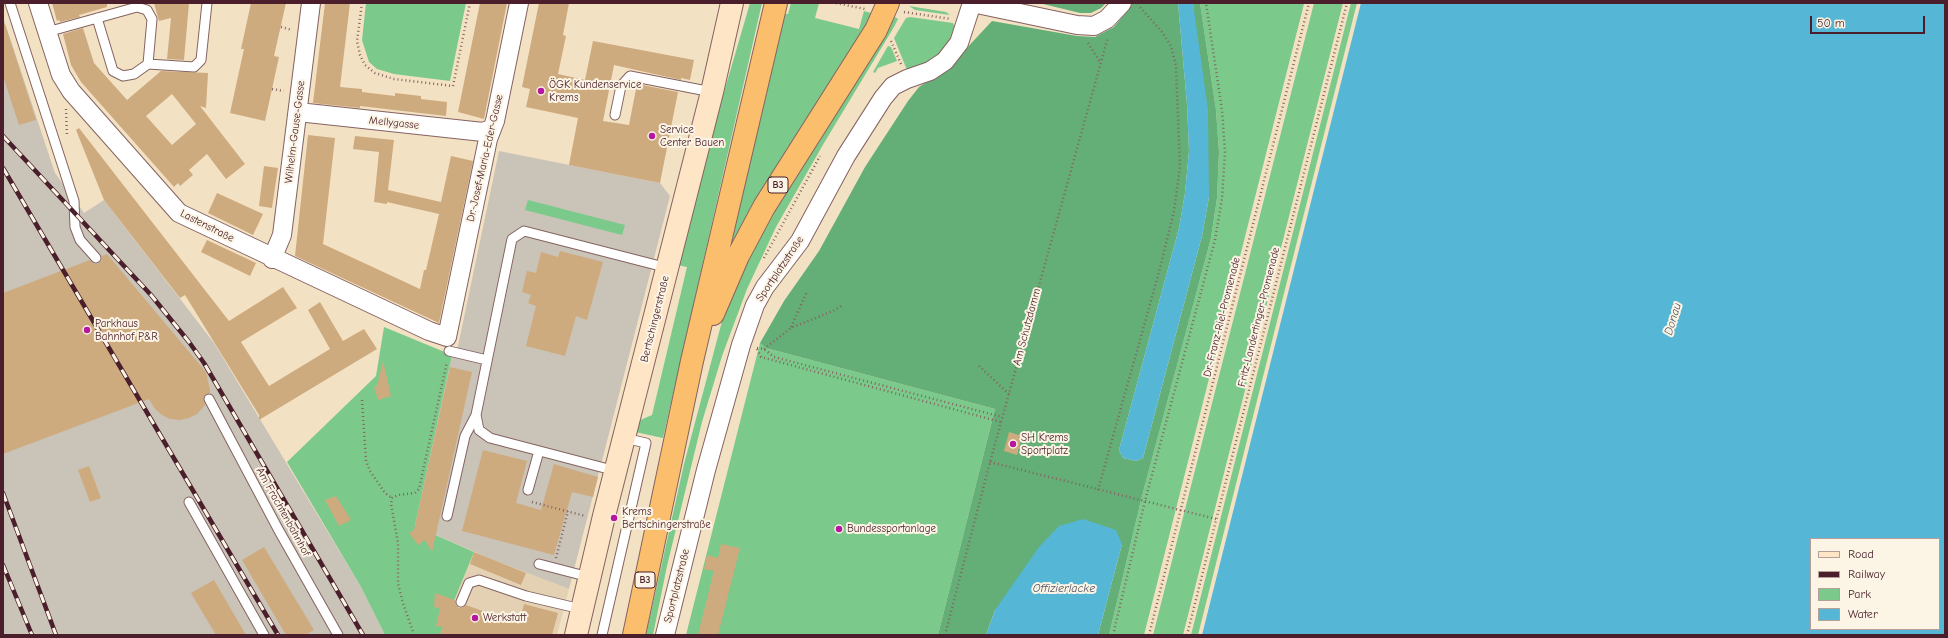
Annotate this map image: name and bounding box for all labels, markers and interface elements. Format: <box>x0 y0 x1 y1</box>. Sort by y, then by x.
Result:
scale bar <box>1812 8 1927 34</box>
text: 50 m <box>1817 16 1845 30</box>
place label: ÖGK Kundenservice Krems <box>549 78 641 104</box>
street label: Wilhelm-Gause-Gasse <box>282 80 308 184</box>
marker: ÖGK Kundenservice Krems <box>536 86 546 96</box>
street label: Dr.-Josef-Maria-Eder-Gasse <box>464 93 506 223</box>
street label: Mellygasse <box>368 114 420 132</box>
place label: Service Center Bauen <box>660 123 724 149</box>
marker: Service Center Bauen <box>647 131 657 141</box>
road number: B3 <box>768 177 788 193</box>
street label: Lastenstraße <box>178 207 236 245</box>
street label: Sportplatzstraße <box>753 234 807 304</box>
street label: Fritz-Landertinger-Promenade <box>1235 246 1283 388</box>
street label: Dr.-Franz-Riel-Promenade <box>1201 256 1243 378</box>
street label: Bertschingerstraße <box>638 274 672 364</box>
street label: Am Schutzdamm <box>1010 287 1044 367</box>
water label: Donau <box>1661 301 1685 337</box>
place label: Parkhaus Bahnhof P&R <box>95 317 158 343</box>
marker: Parkhaus Bahnhof P&R <box>82 325 92 335</box>
place label: SH Krems Sportplatz <box>1021 431 1068 457</box>
marker: SH Krems Sportplatz <box>1008 439 1018 449</box>
street label: Am Frachtenbahnhof <box>253 465 313 559</box>
place label: Krems Bertschingerstraße <box>622 505 711 531</box>
marker: Krems Bertschingerstraße <box>609 513 619 523</box>
place label: Bundessportanlage <box>847 522 936 536</box>
marker: Bundessportanlage <box>834 524 844 534</box>
legend <box>1810 538 1940 630</box>
text: Road <box>1848 547 1874 561</box>
street label: Sportplatzstraße <box>661 548 693 624</box>
text: Railway <box>1848 567 1885 581</box>
road number: B3 <box>635 572 655 588</box>
water label: Offizierlacke <box>1033 582 1095 596</box>
text: Park <box>1848 587 1871 601</box>
text: Water <box>1848 607 1878 621</box>
place label: Werkstatt <box>483 611 526 625</box>
marker: Werkstatt <box>470 613 480 623</box>

